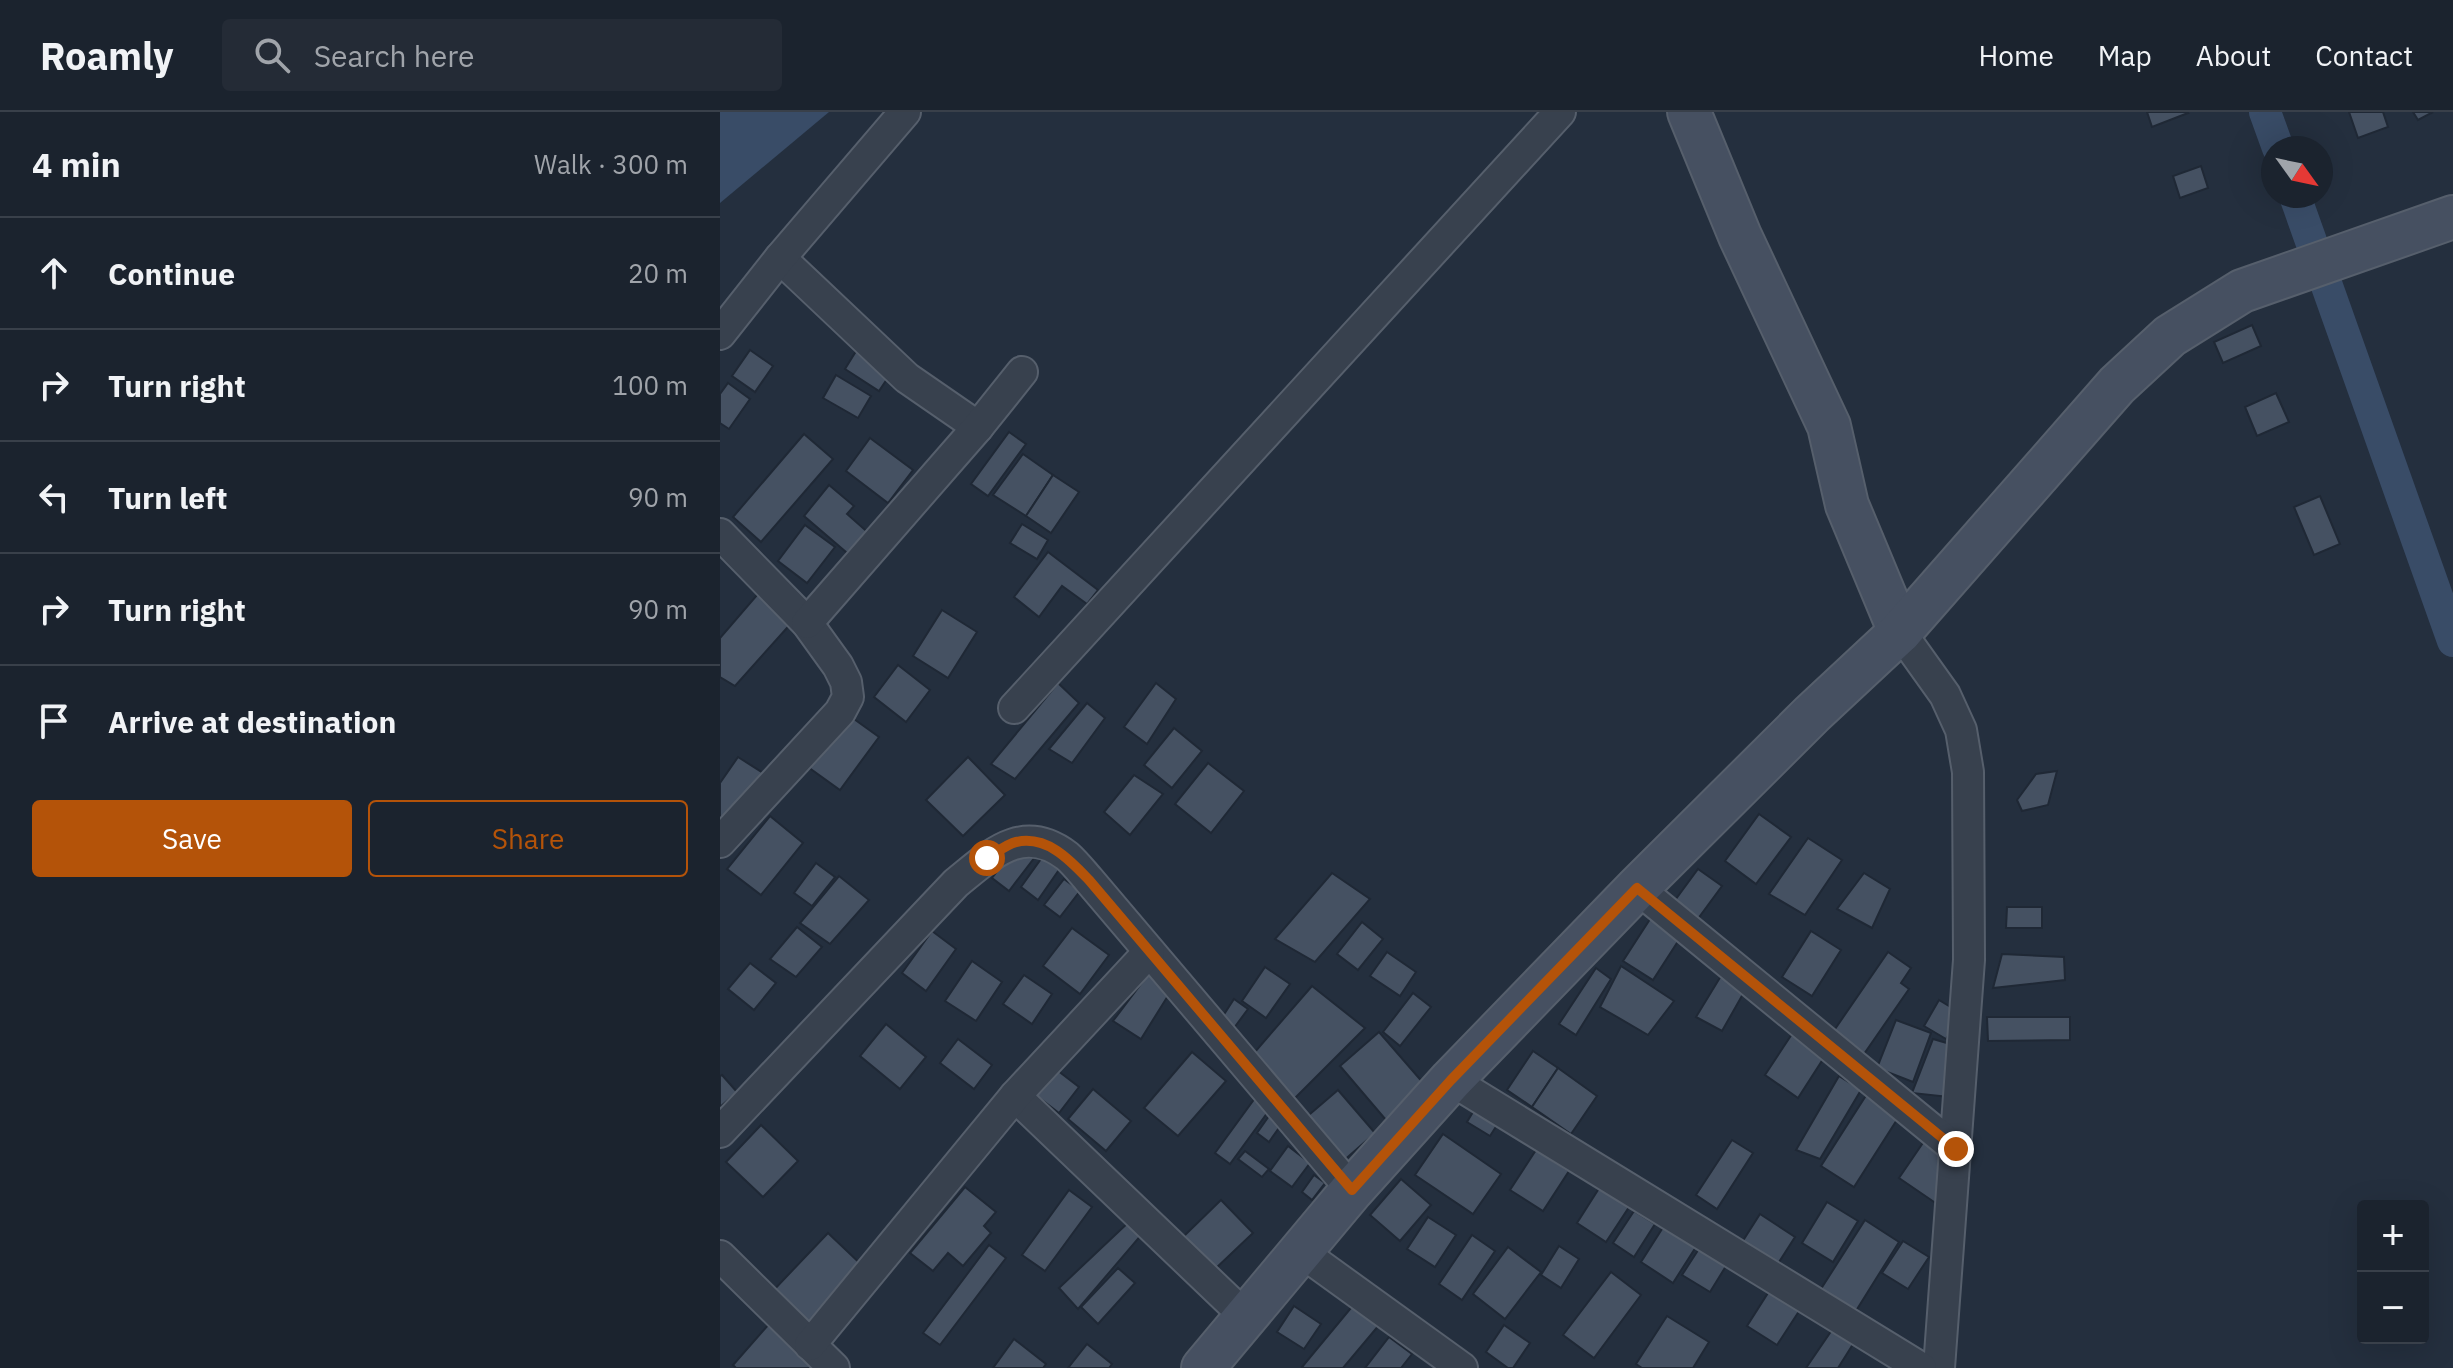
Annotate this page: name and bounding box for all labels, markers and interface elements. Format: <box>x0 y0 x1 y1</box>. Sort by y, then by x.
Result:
search box <box>222 19 782 91</box>
text: Roamly <box>40 31 174 80</box>
icon: search <box>250 33 294 77</box>
text: Search here <box>314 36 475 75</box>
text: Home <box>1978 37 2054 74</box>
text: Map <box>2098 37 2152 74</box>
text: About <box>2196 37 2271 74</box>
text: Contact <box>2315 37 2413 74</box>
north arrow <box>2261 136 2333 208</box>
text: 4 min <box>32 142 121 186</box>
text: Walk · 300 m <box>534 147 688 181</box>
icon: ahead <box>32 251 76 295</box>
text: Continue <box>108 254 235 293</box>
text: 20 m <box>628 256 688 290</box>
icon: right <box>32 363 76 407</box>
text: Turn right <box>108 366 246 405</box>
text: 100 m <box>612 368 688 402</box>
icon: left <box>32 475 76 519</box>
text: Turn left <box>108 478 227 517</box>
text: 90 m <box>628 480 688 514</box>
icon: right <box>32 587 76 631</box>
text: Turn right <box>108 590 246 629</box>
text: 90 m <box>628 592 688 626</box>
icon: arrive <box>32 699 76 743</box>
text: Arrive at destination <box>108 702 396 741</box>
button: Save <box>32 800 352 877</box>
button: Share <box>368 800 688 877</box>
route start <box>969 840 1005 876</box>
route end <box>1938 1131 1974 1167</box>
map controls <box>2357 1200 2429 1344</box>
button: + <box>2357 1200 2429 1272</box>
button: − <box>2357 1272 2429 1344</box>

